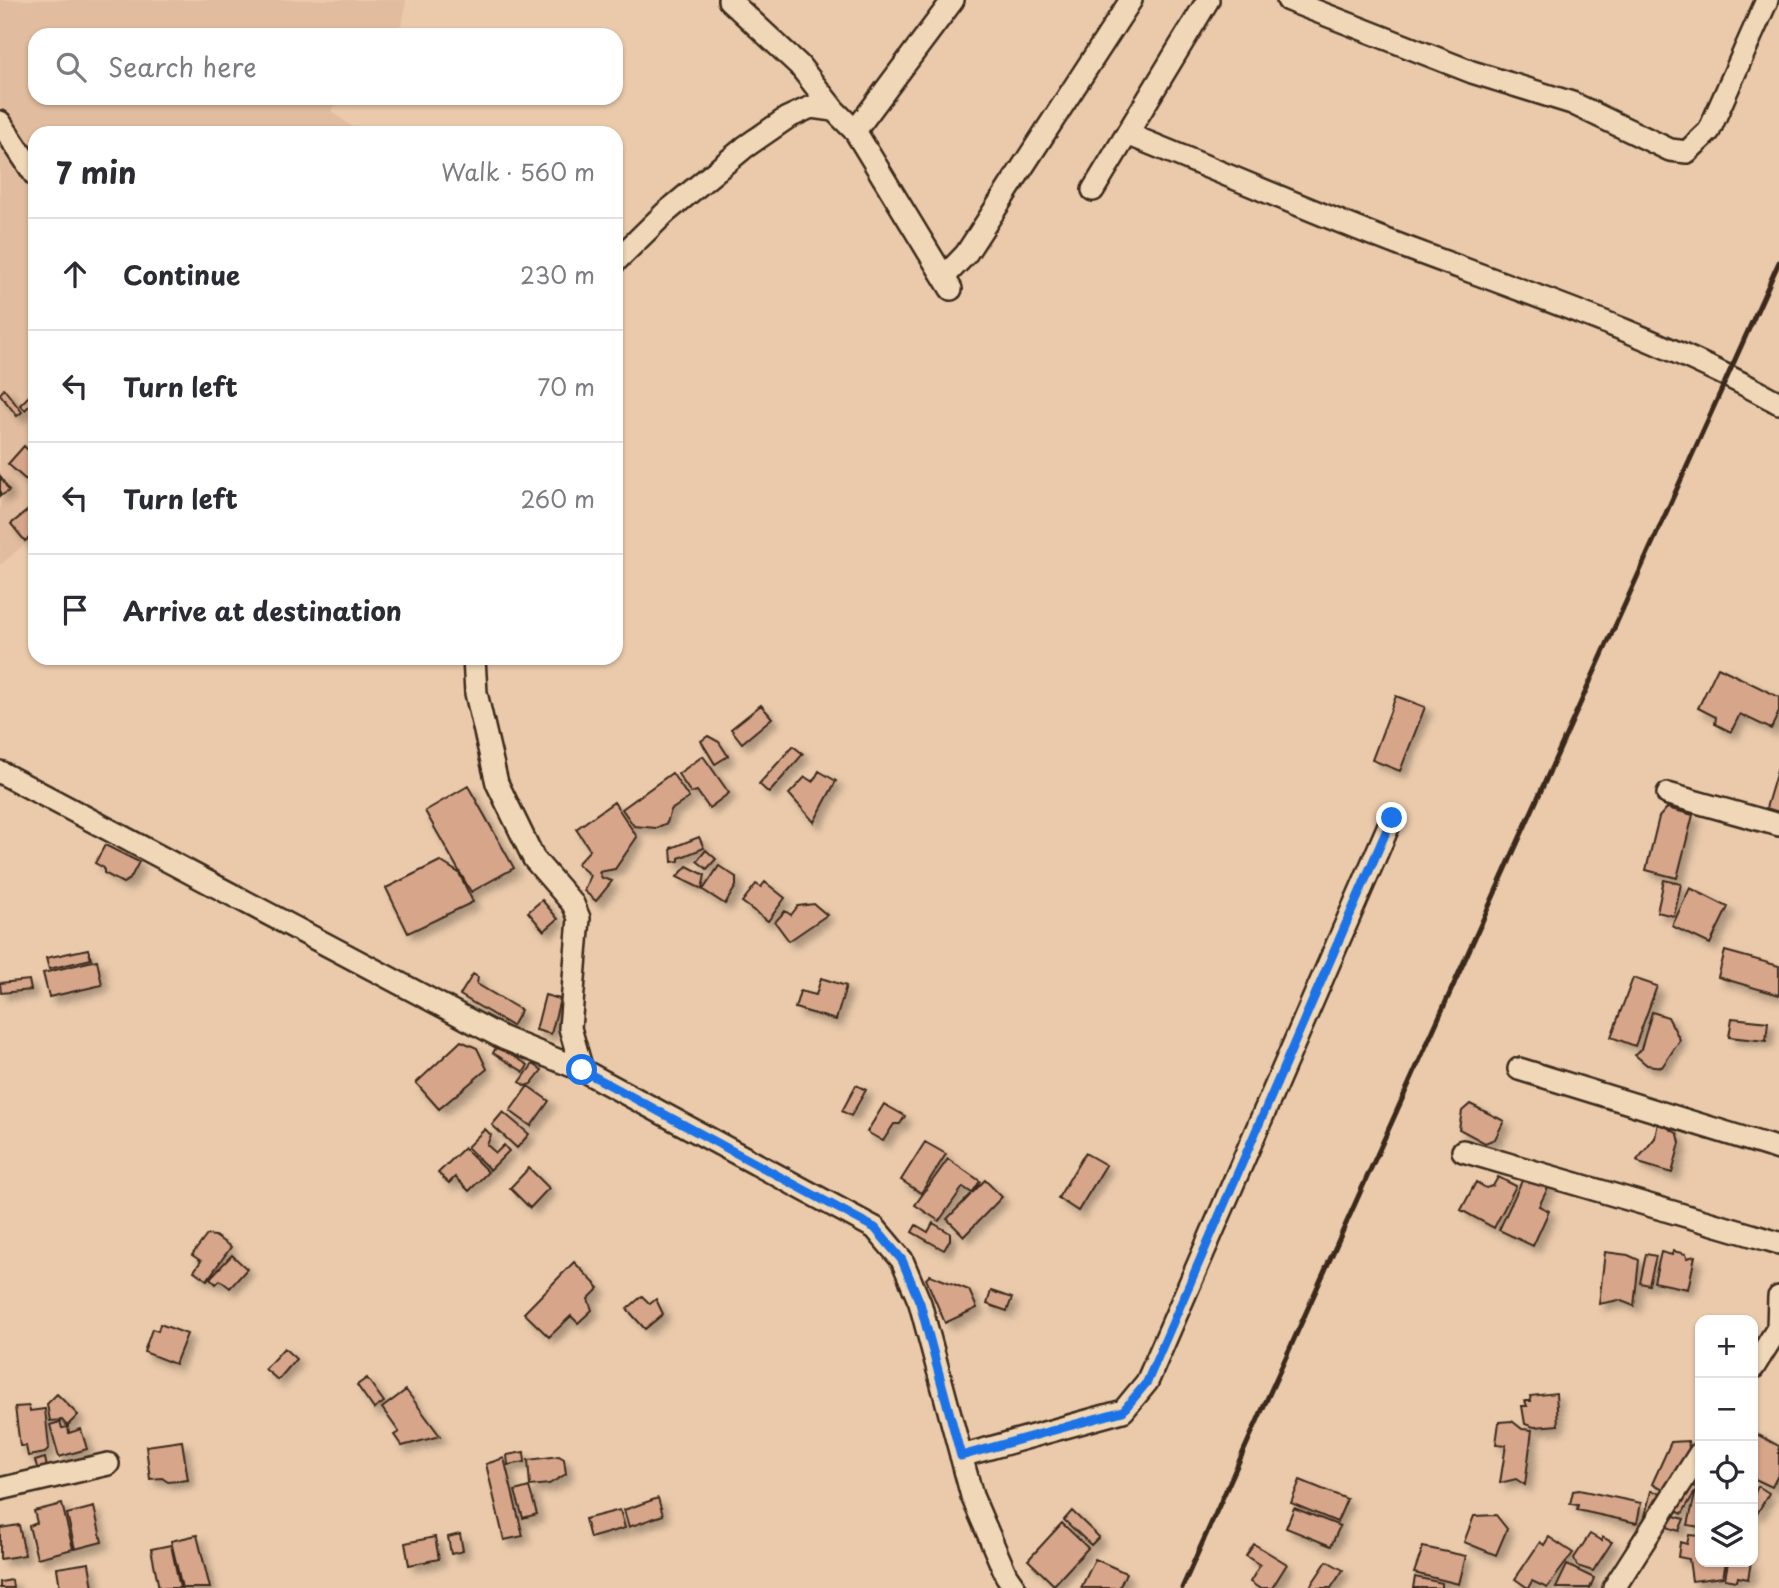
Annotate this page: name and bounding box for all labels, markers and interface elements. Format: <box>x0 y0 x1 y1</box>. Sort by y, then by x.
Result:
search box <box>28 28 623 105</box>
text: Search here <box>108 47 257 86</box>
icon: search <box>52 48 90 86</box>
text: 7 min <box>56 149 137 194</box>
text: Walk · 560 m <box>441 154 595 189</box>
icon: ahead <box>56 255 94 293</box>
text: Continue <box>123 255 240 294</box>
text: 230 m <box>520 257 595 292</box>
icon: left <box>56 367 94 405</box>
text: Turn left <box>123 367 238 406</box>
text: 70 m <box>537 369 595 404</box>
icon: left <box>56 479 94 517</box>
text: Turn left <box>123 479 238 518</box>
text: 260 m <box>520 481 595 516</box>
icon: arrive <box>56 591 94 629</box>
text: Arrive at destination <box>123 591 402 630</box>
route end <box>1376 802 1407 833</box>
route start <box>566 1054 597 1085</box>
map controls <box>1695 1315 1758 1567</box>
button: + <box>1695 1315 1758 1378</box>
button: − <box>1695 1378 1758 1441</box>
button: locate <box>1695 1441 1758 1504</box>
button: layers <box>1695 1504 1758 1567</box>

